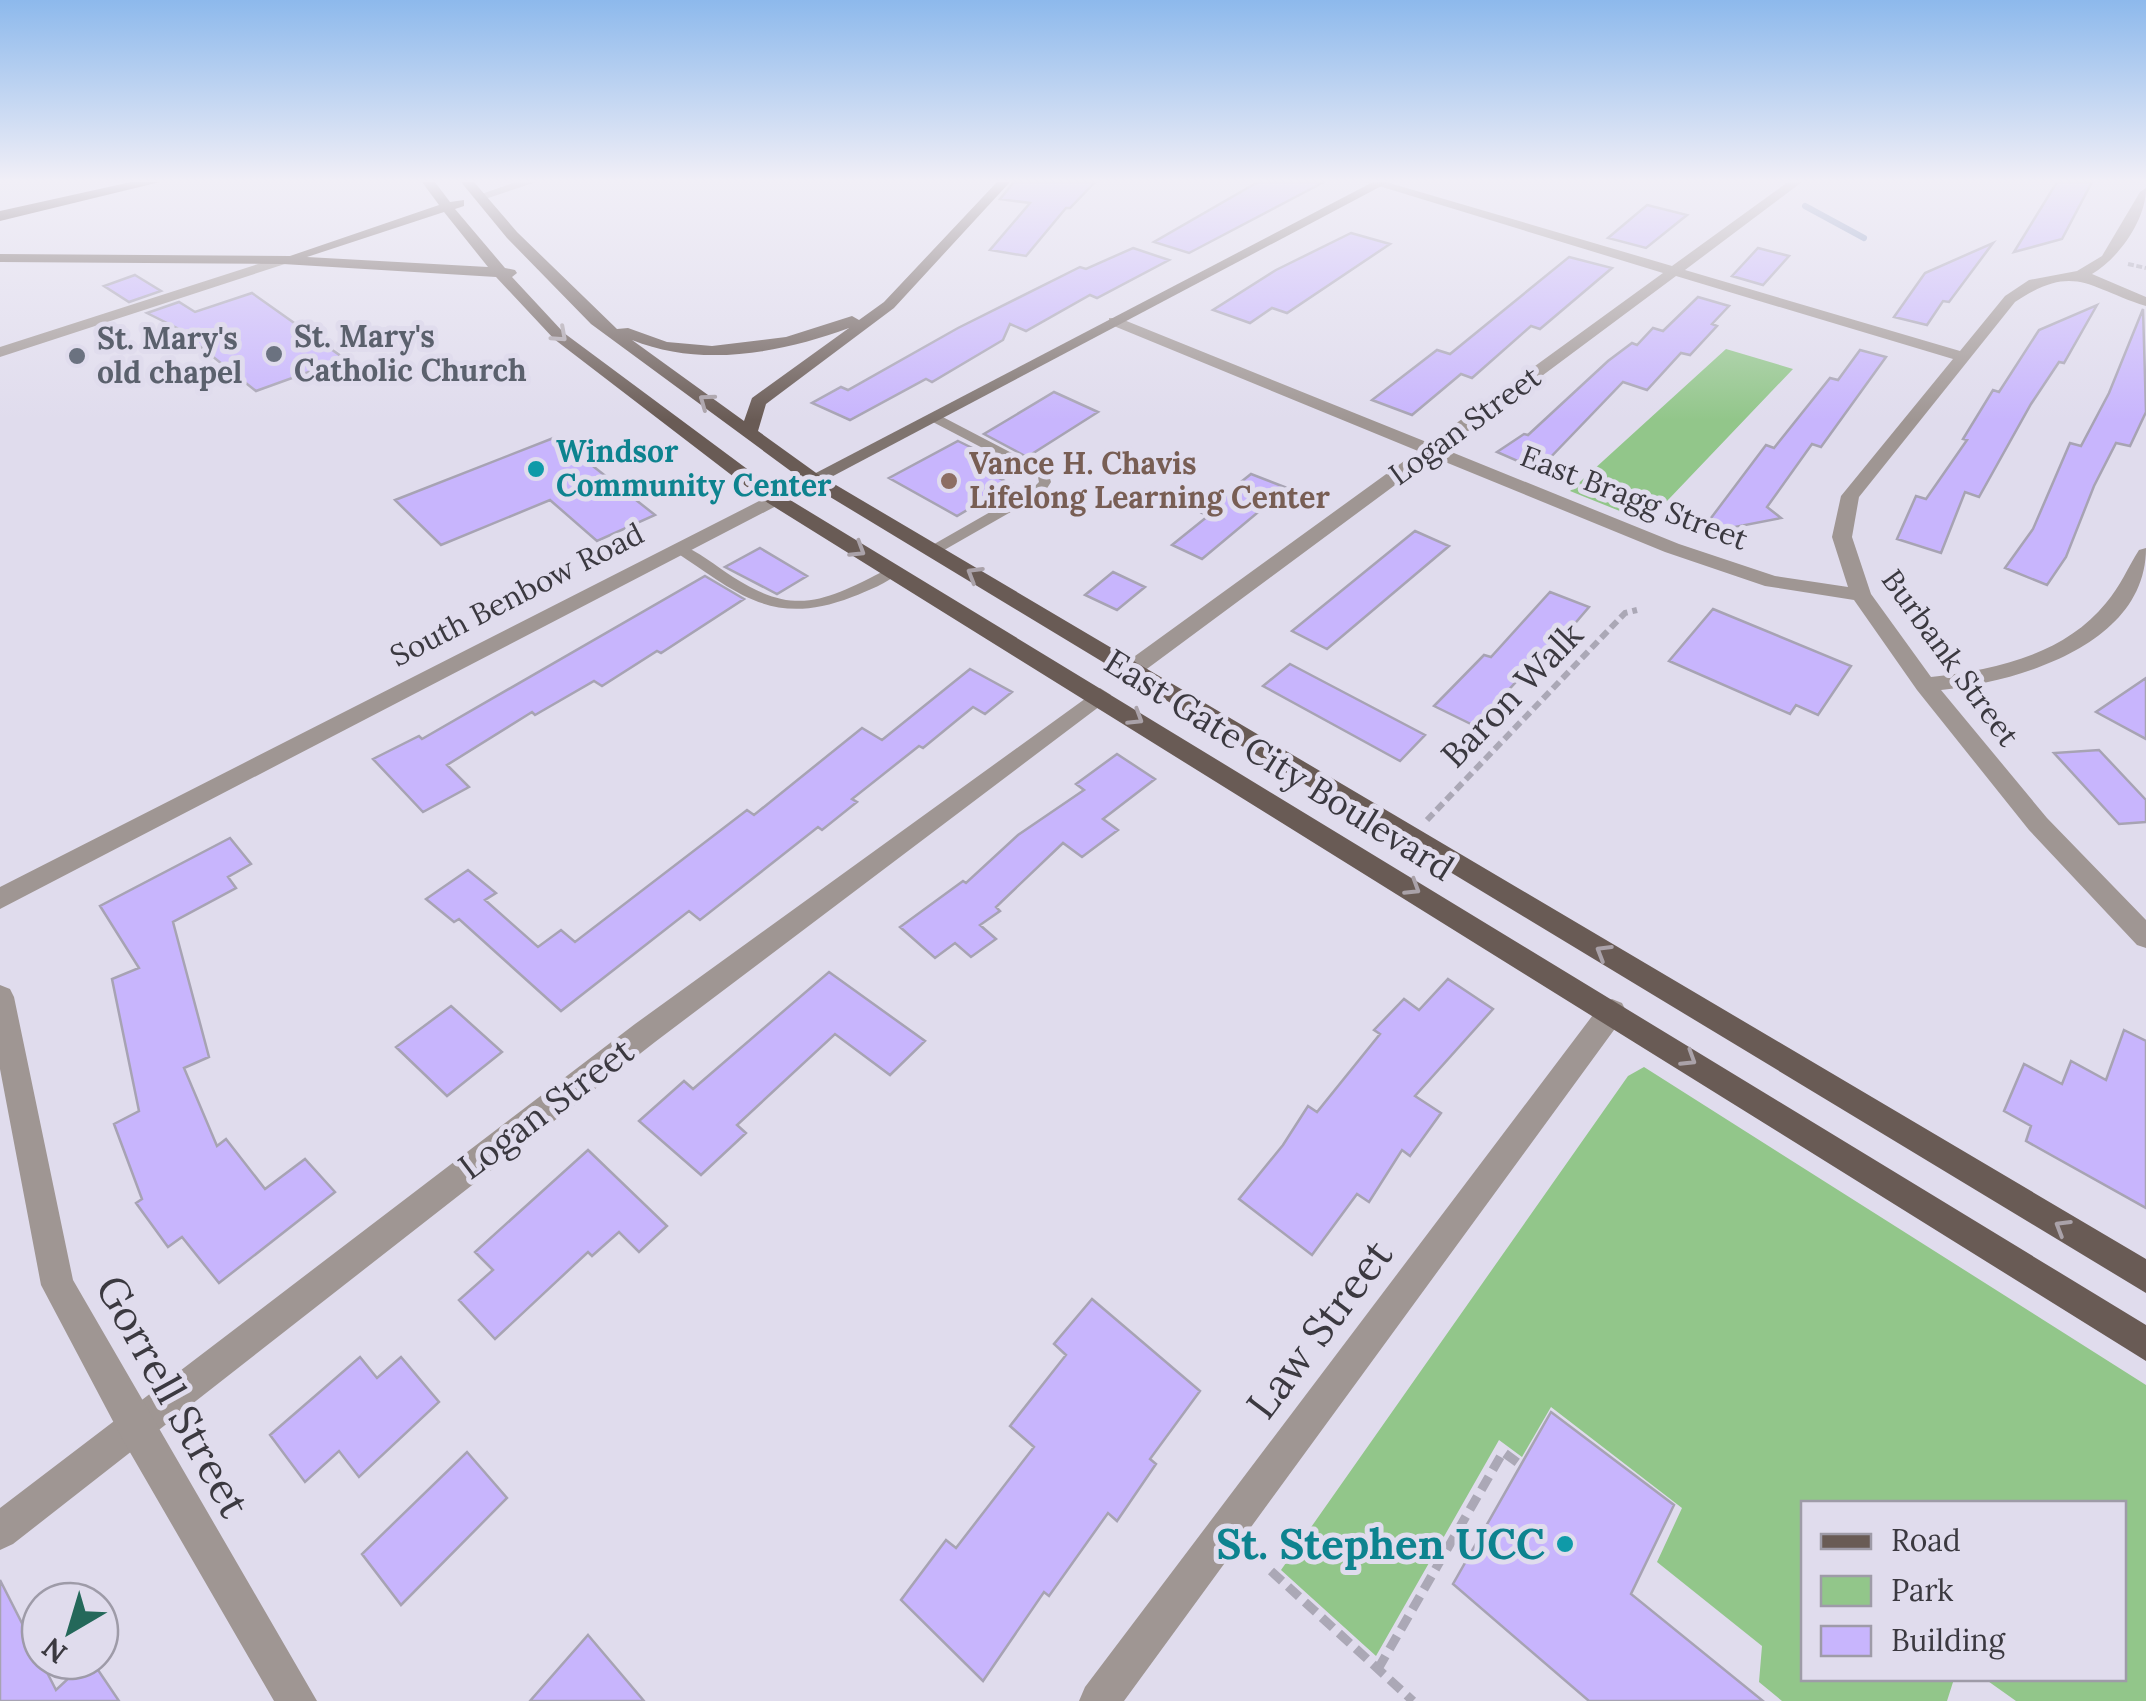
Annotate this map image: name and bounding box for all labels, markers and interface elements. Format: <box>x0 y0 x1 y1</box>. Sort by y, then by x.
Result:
place label: St. Mary's Catholic Church <box>294 317 527 389</box>
place label: St. Mary's old chapel <box>97 319 242 391</box>
one-way arrow <box>548 323 567 341</box>
marker: St. Mary's Catholic Church <box>263 343 285 365</box>
marker: St. Mary's old chapel <box>66 345 88 367</box>
street label: Logan Street <box>1381 357 1549 494</box>
one-way arrow <box>699 396 717 413</box>
place label: Windsor Community Center <box>556 432 832 505</box>
street label: East Bragg Street <box>1515 436 1754 559</box>
place label: Vance H. Chavis Lifelong Learning Center <box>969 444 1330 517</box>
marker: Windsor Community Center <box>525 458 547 480</box>
marker: Vance H. Chavis Lifelong Learning Center <box>938 470 960 492</box>
street label: South Benbow Road <box>383 514 650 674</box>
one-way arrow <box>847 538 865 557</box>
street label: Burbank Street <box>1874 562 2028 754</box>
one-way arrow <box>967 567 985 586</box>
street label: Baron Walk <box>1431 612 1592 777</box>
street label: East Gate City Boulevard <box>1096 639 1462 891</box>
one-way arrow <box>1125 705 1143 724</box>
one-way arrow <box>1402 876 1420 895</box>
one-way arrow <box>1596 945 1614 964</box>
street label: Logan Street <box>449 1028 643 1189</box>
one-way arrow <box>1678 1047 1696 1066</box>
one-way arrow <box>2055 1220 2073 1239</box>
street label: Law Street <box>1234 1228 1404 1429</box>
street label: Gorrell Street <box>84 1266 262 1527</box>
legend <box>1801 1501 2126 1681</box>
place label: St. Stephen UCC <box>1216 1517 1545 1571</box>
text: Road <box>1891 1521 1961 1559</box>
marker: St. Stephen UCC <box>1554 1533 1576 1555</box>
text: Park <box>1891 1571 1953 1609</box>
north arrow <box>20 1581 120 1681</box>
text: Building <box>1891 1621 2007 1660</box>
text: N <box>35 1630 74 1672</box>

